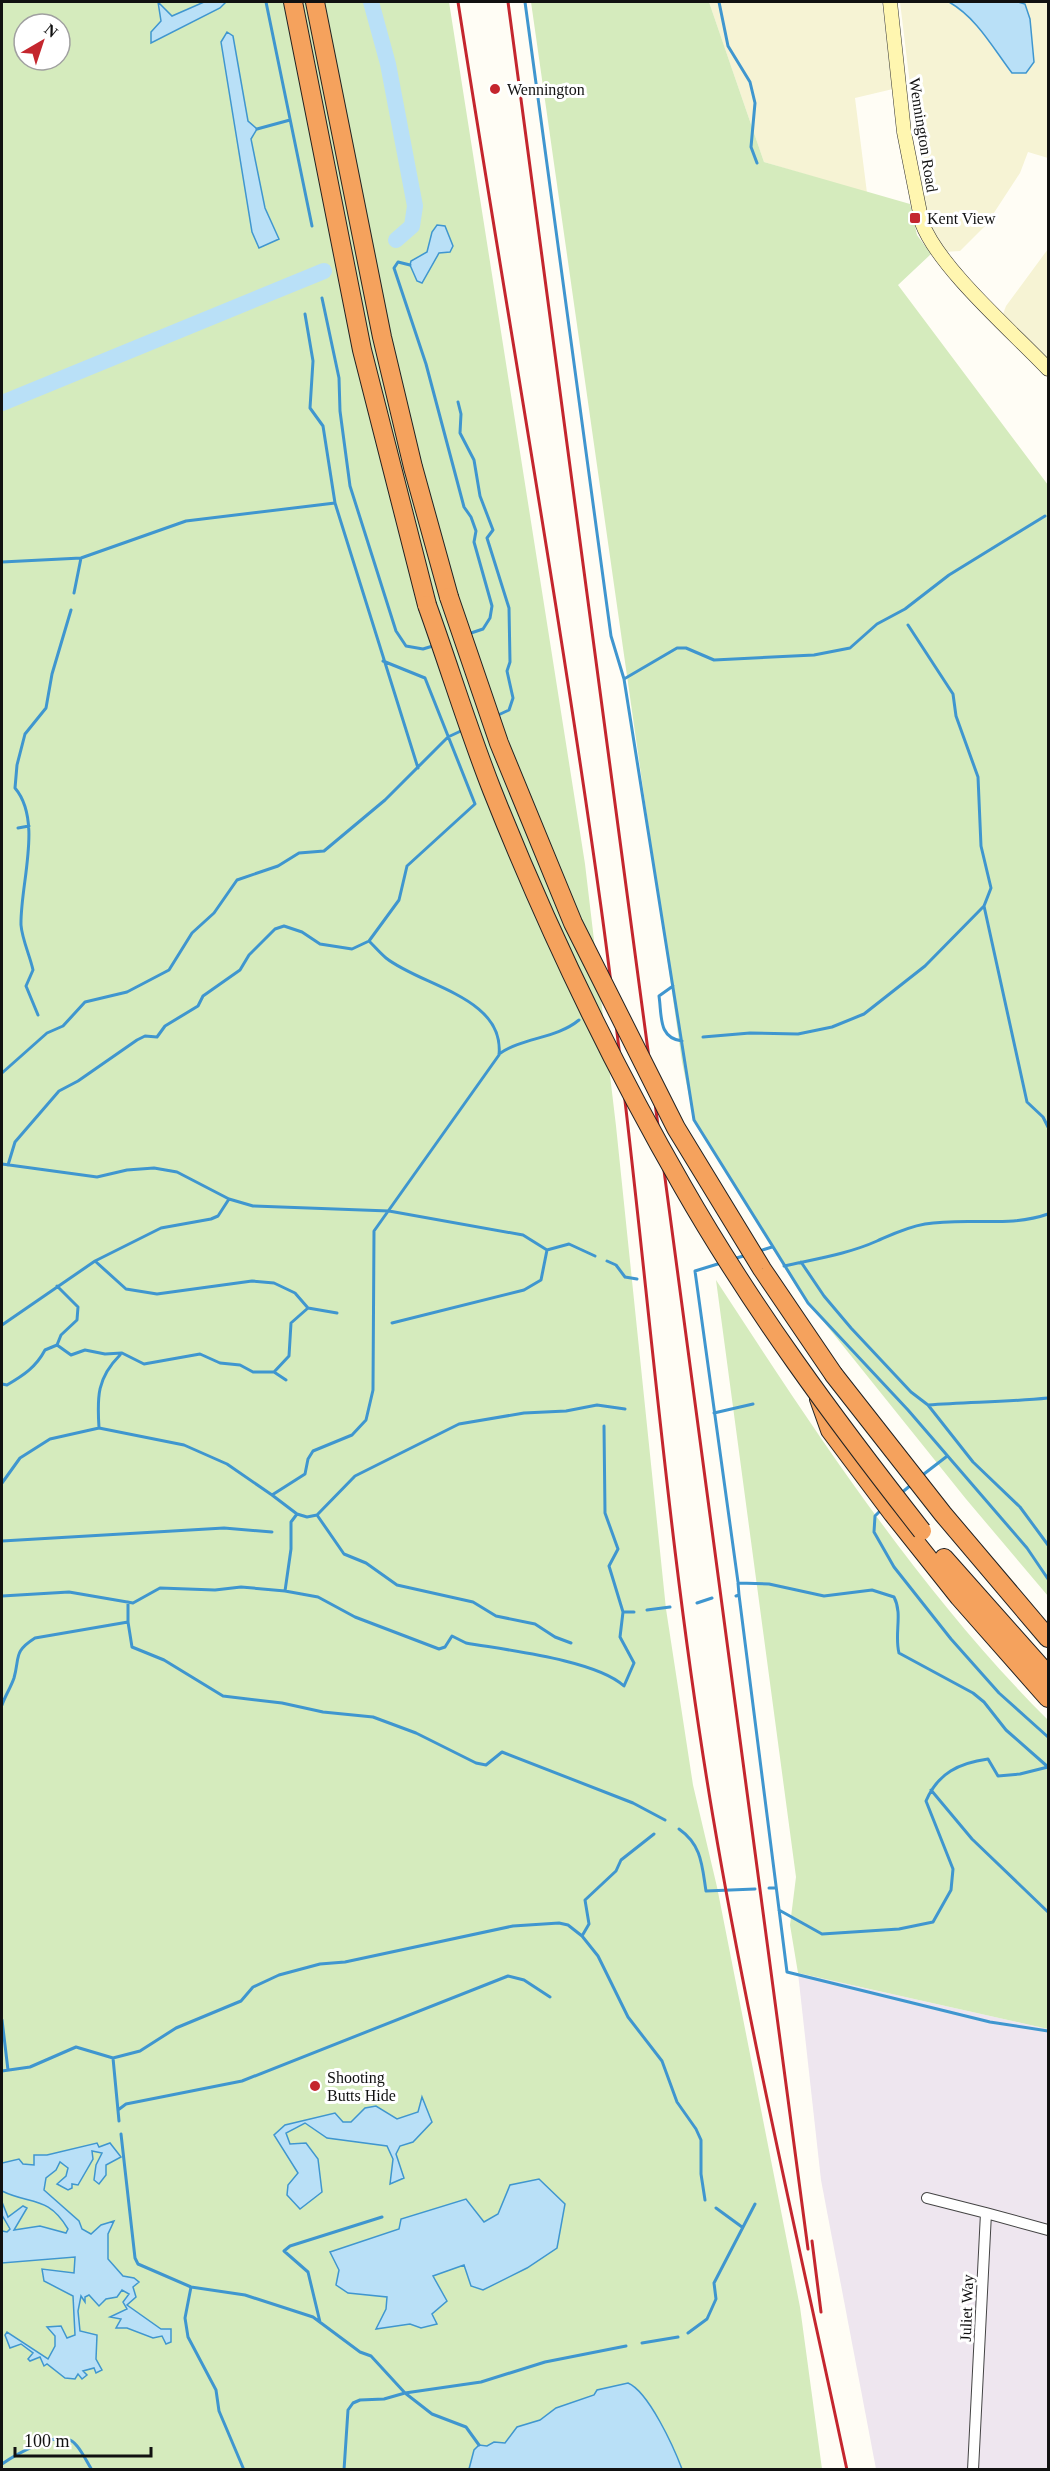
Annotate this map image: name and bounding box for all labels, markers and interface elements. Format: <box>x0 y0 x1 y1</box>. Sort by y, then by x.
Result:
north arrow <box>12 12 72 72</box>
text: N <box>41 20 61 41</box>
street label: Wennington Road <box>905 77 941 194</box>
place label: Wennington <box>507 81 585 99</box>
marker: Wennington <box>488 82 502 96</box>
place label: Kent View <box>927 210 996 227</box>
marker: Kent View <box>908 211 922 225</box>
place label: Shooting Butts Hide <box>327 2069 396 2104</box>
marker: Shooting Butts Hide <box>308 2079 322 2093</box>
street label: Juliet Way <box>957 2274 977 2342</box>
scale bar <box>15 2420 152 2458</box>
text: 100 m <box>24 2431 70 2451</box>

